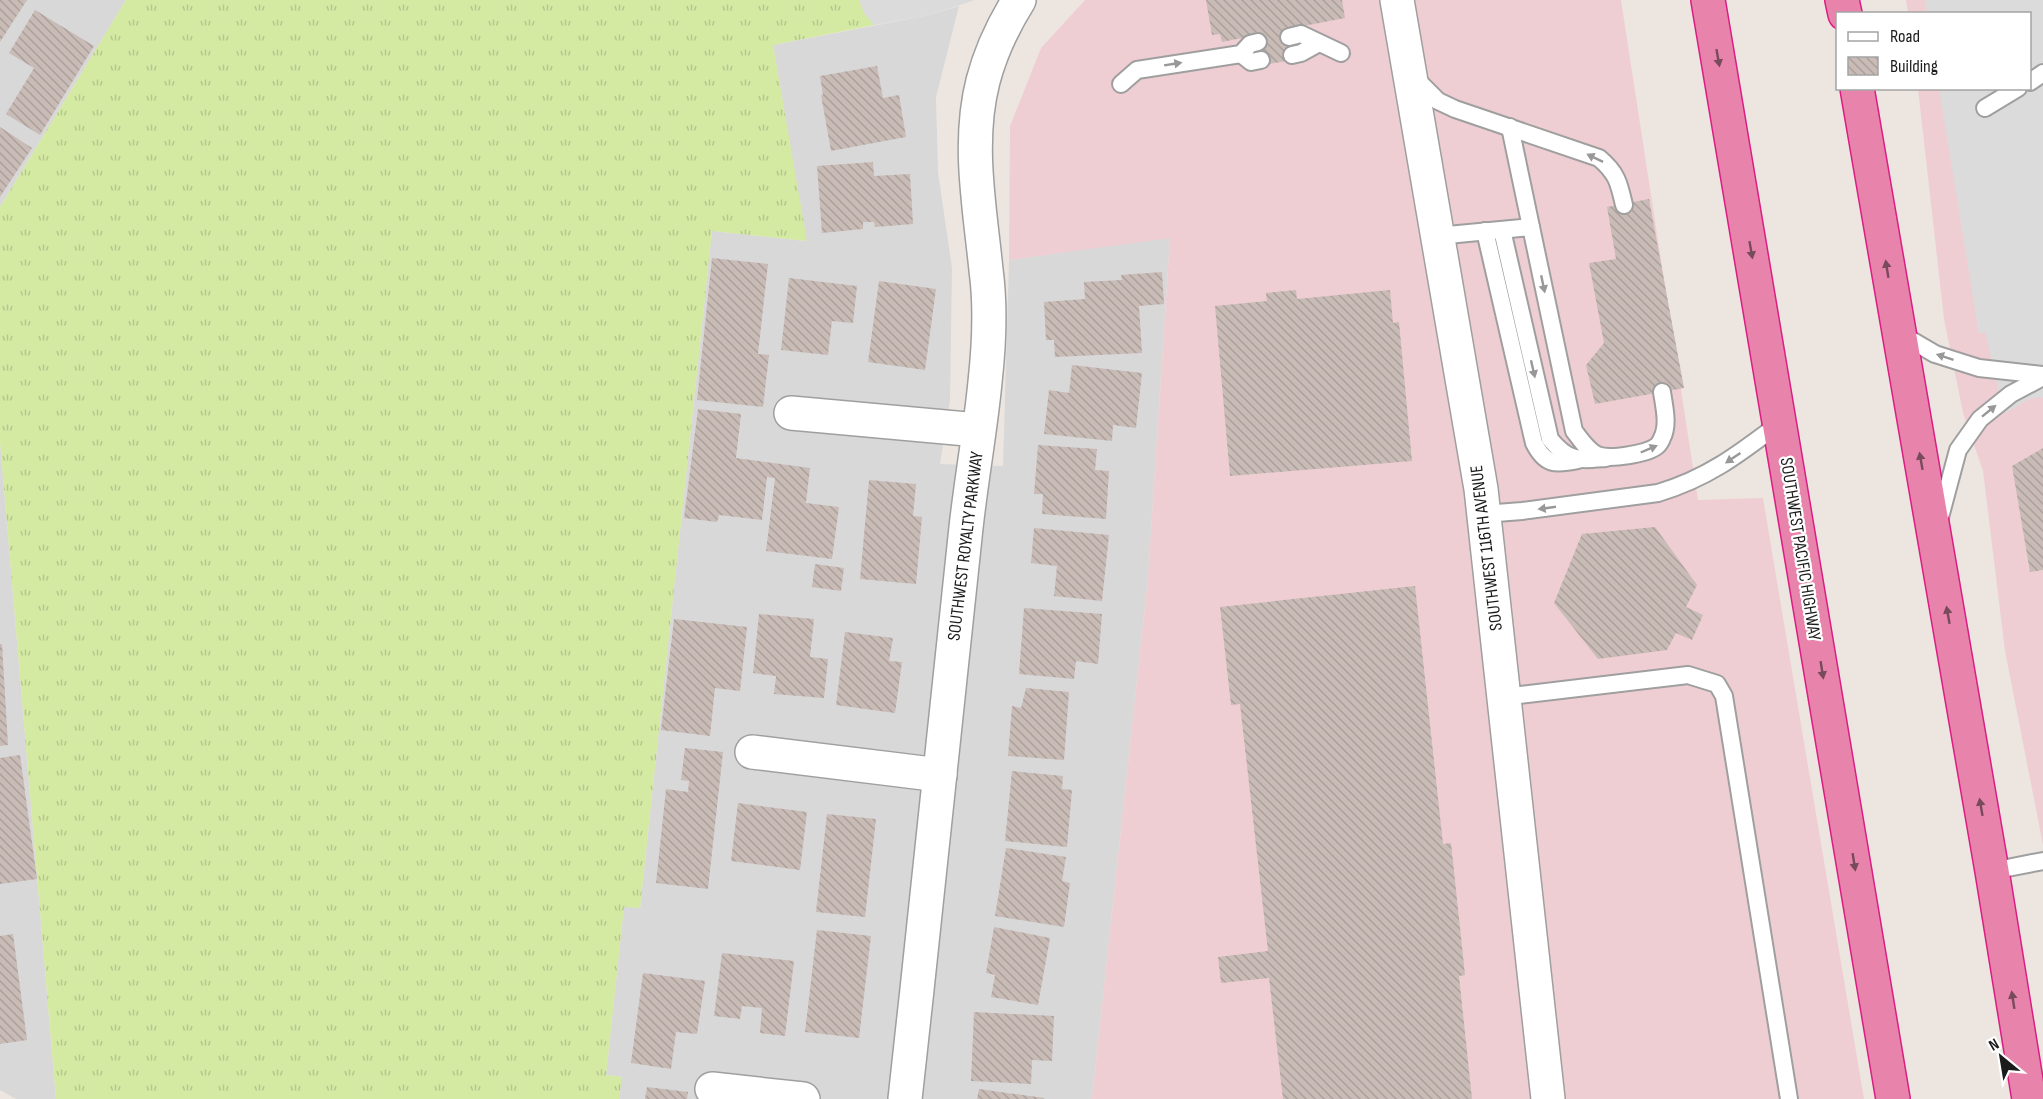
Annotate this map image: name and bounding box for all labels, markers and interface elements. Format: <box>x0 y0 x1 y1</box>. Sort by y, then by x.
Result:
legend <box>1836 12 2031 90</box>
text: Road <box>1890 26 1920 47</box>
one-way arrow <box>1714 48 1723 67</box>
text: Building <box>1890 56 1938 77</box>
one-way arrow <box>1164 60 1183 69</box>
one-way arrow <box>1586 153 1604 163</box>
one-way arrow <box>1747 241 1756 260</box>
one-way arrow <box>1883 260 1892 279</box>
one-way arrow <box>1539 275 1548 294</box>
one-way arrow <box>1936 352 1954 361</box>
one-way arrow <box>1529 360 1539 378</box>
one-way arrow <box>1981 405 1997 418</box>
one-way arrow <box>1640 444 1658 454</box>
street label: SOUTHWEST ROYALTY PARKWAY <box>943 450 988 642</box>
one-way arrow <box>1725 452 1741 463</box>
one-way arrow <box>1916 452 1925 471</box>
street label: SOUTHWEST PACIFIC HIGHWAY <box>1776 456 1825 643</box>
street label: SOUTHWEST 116TH AVENUE <box>1466 464 1507 632</box>
one-way arrow <box>1538 503 1557 512</box>
one-way arrow <box>1943 606 1952 625</box>
one-way arrow <box>1817 661 1826 680</box>
one-way arrow <box>1976 798 1985 817</box>
one-way arrow <box>1849 853 1858 872</box>
one-way arrow <box>2008 990 2017 1009</box>
north arrow <box>1971 1027 2031 1087</box>
text: N <box>1986 1035 2003 1056</box>

